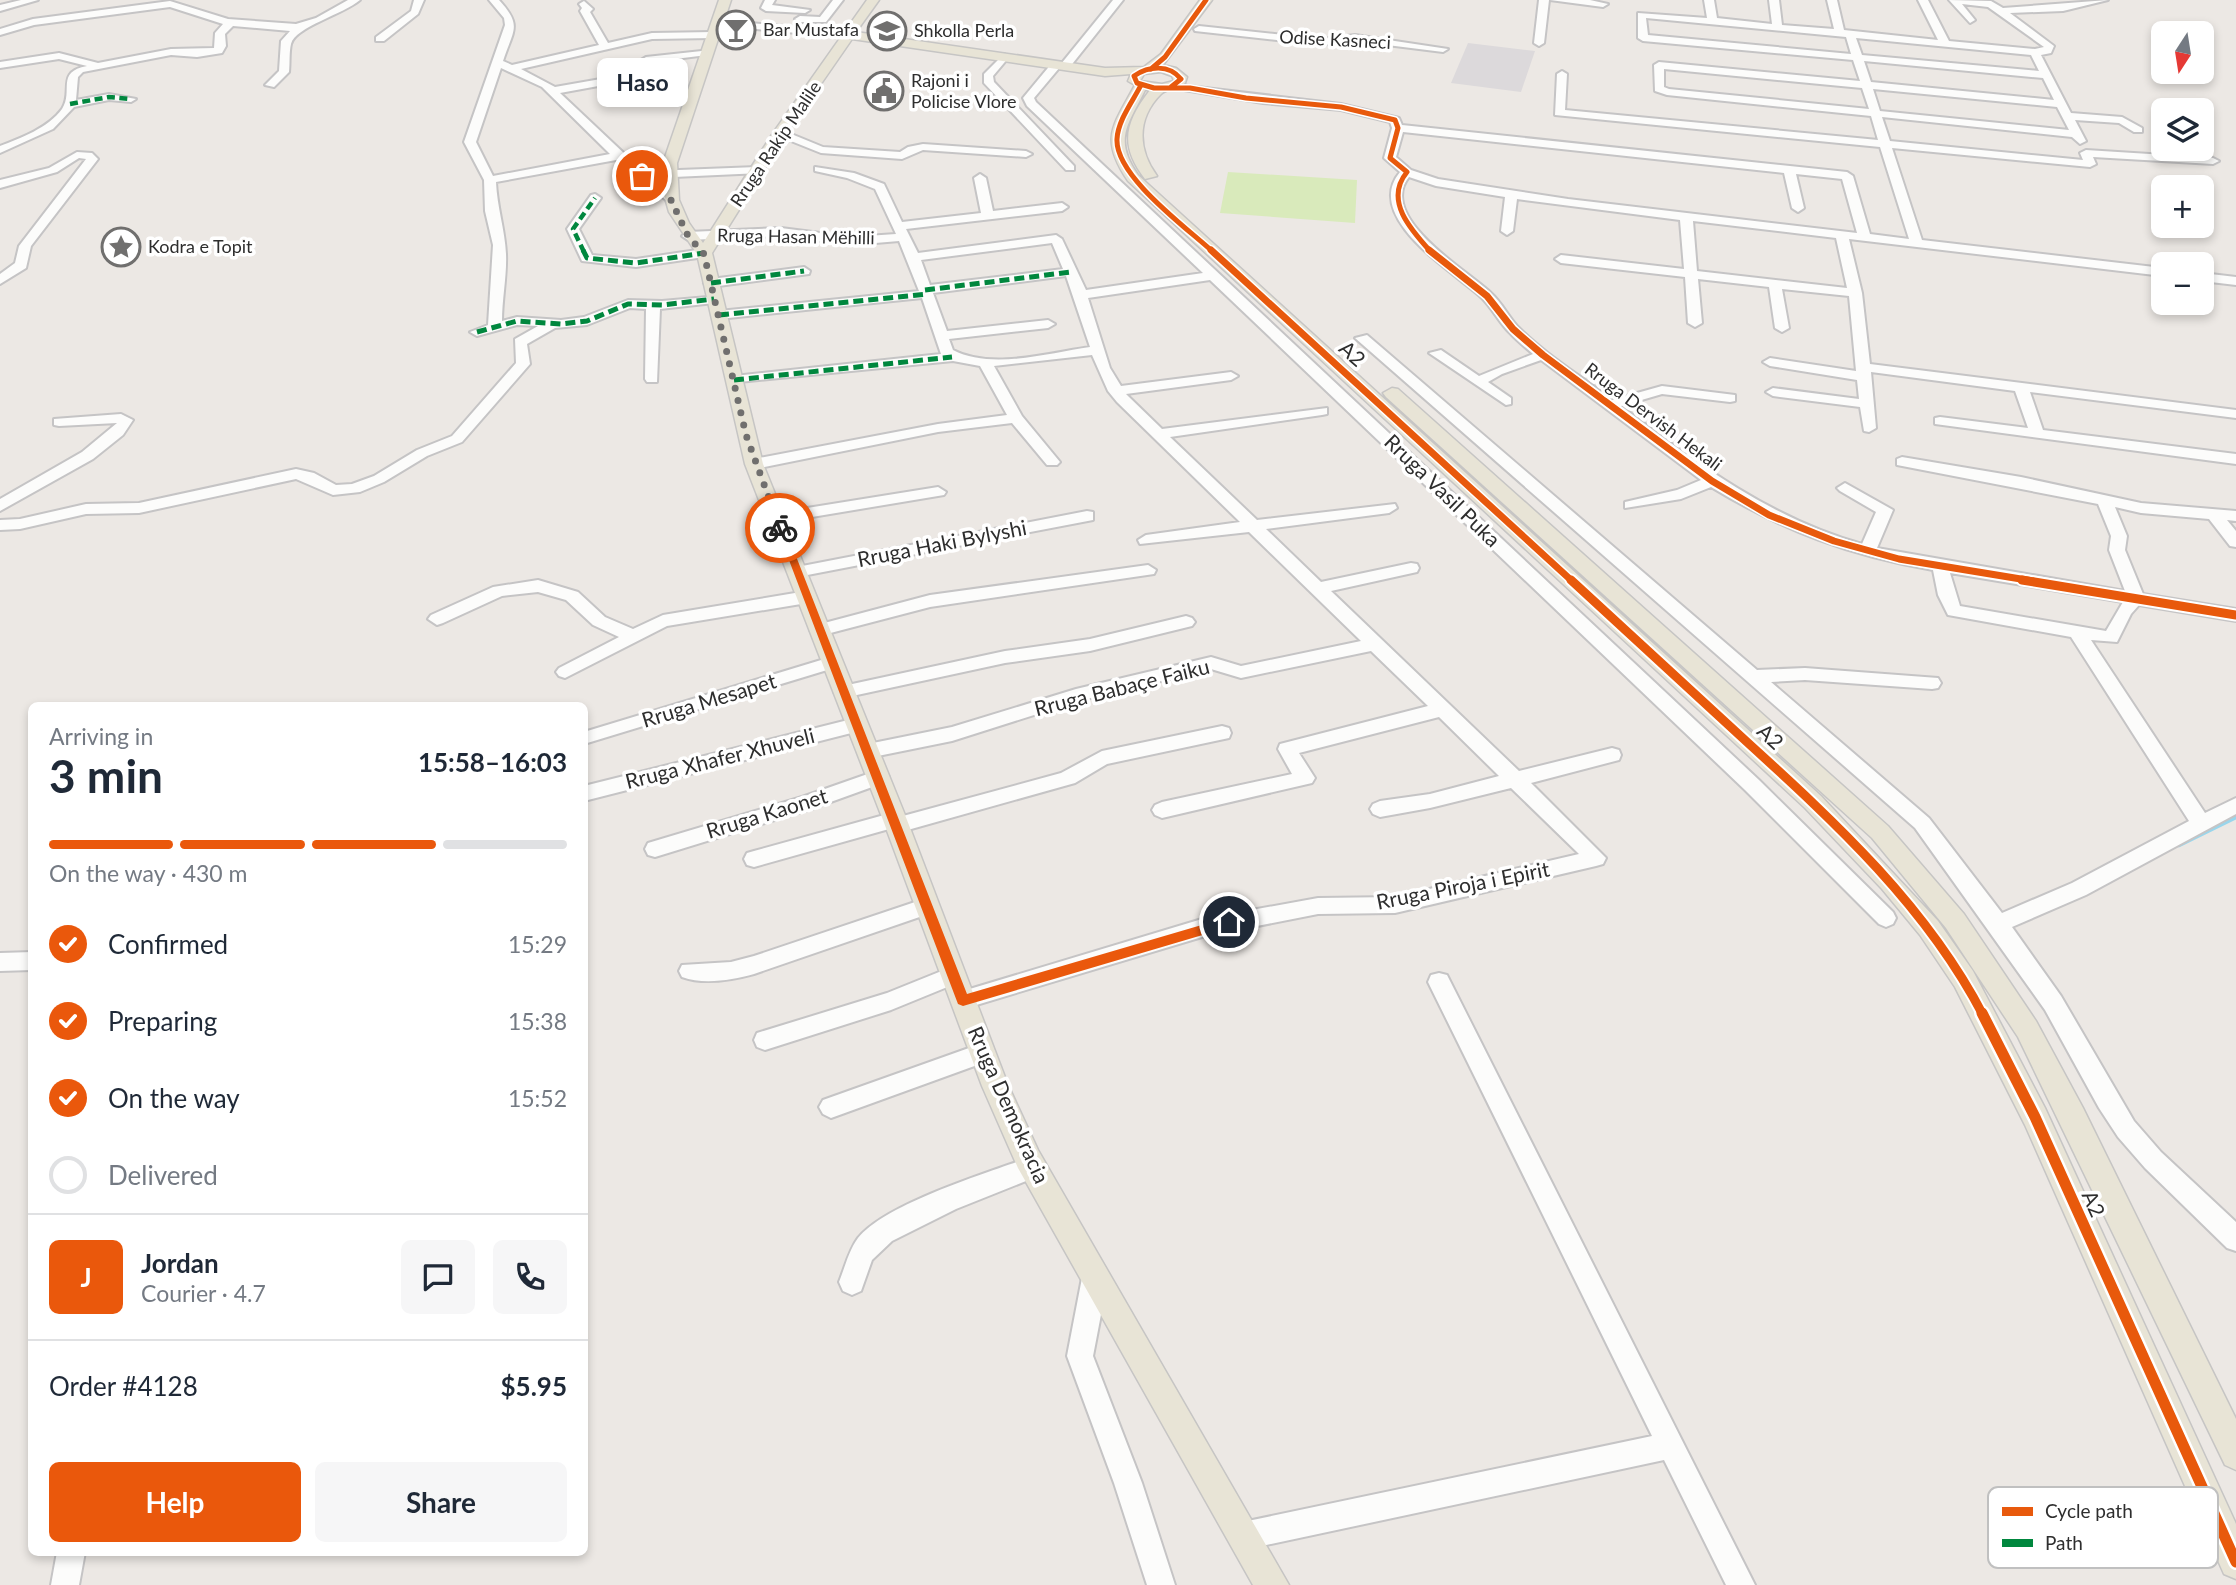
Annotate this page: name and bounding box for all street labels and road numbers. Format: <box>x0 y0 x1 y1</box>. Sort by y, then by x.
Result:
street label: Odise Kasneci <box>1279 25 1391 53</box>
street label: Rruga Rakip Malile <box>725 77 825 210</box>
street label: Rruga Hasan Mëhilli <box>717 224 875 248</box>
street label: A2 <box>1335 335 1371 371</box>
street label: Rruga Dervish Hekali <box>1581 357 1726 475</box>
street label: Rruga Vasil Puka <box>1380 428 1506 551</box>
street label: Rruga Haki Bylyshi <box>855 514 1028 571</box>
street label: Rruga Babaçe Faiku <box>1031 653 1212 720</box>
street label: Rruga Mesapet <box>638 667 779 732</box>
street label: A2 <box>1753 718 1789 754</box>
street label: Rruga Xhafer Xhuveli <box>623 722 817 793</box>
street label: Rruga Kaonet <box>703 782 831 843</box>
street label: Rruga Piroja i Epirit <box>1374 855 1552 914</box>
street label: Rruga Demokracia <box>964 1022 1055 1187</box>
street label: A2 <box>2078 1186 2111 1221</box>

